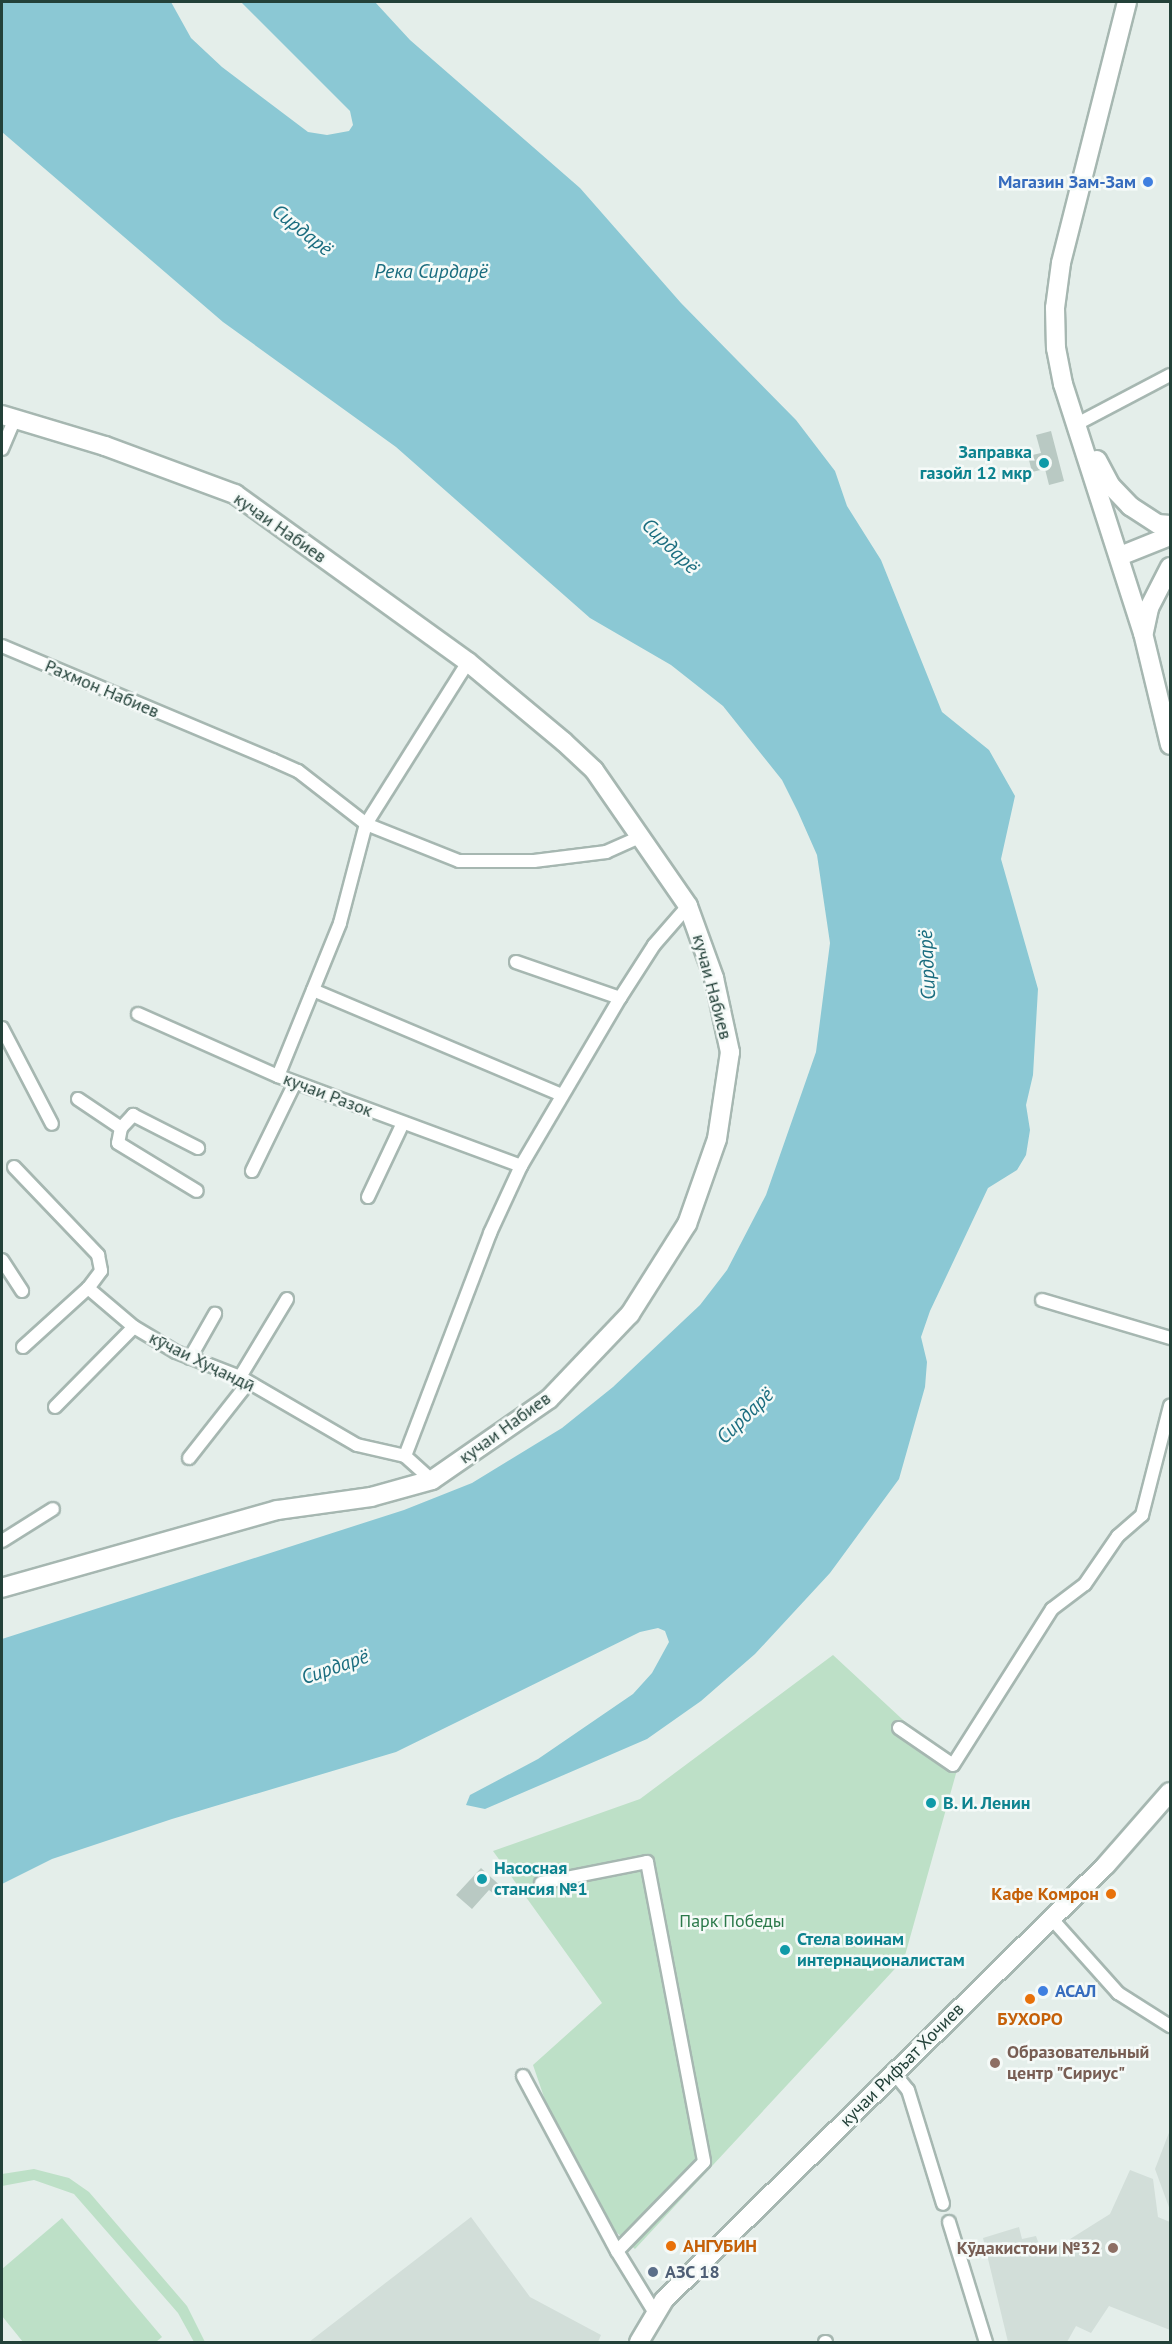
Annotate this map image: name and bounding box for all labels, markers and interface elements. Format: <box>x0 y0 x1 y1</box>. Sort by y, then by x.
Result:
place label: Магазин Зам-Зам <box>998 171 1136 193</box>
marker: Магазин Зам-Зам <box>1141 175 1155 189</box>
water label: Сирдарё <box>267 199 337 261</box>
water label: Река Сирдарё <box>374 259 488 283</box>
place label: Заправка газойл 12 мкр <box>920 442 1032 484</box>
marker: Заправка газойл 12 мкр <box>1037 456 1051 470</box>
street label: кучаи Набиев <box>230 488 330 568</box>
water label: Сирдарё <box>637 513 703 579</box>
street label: Рахмон Набиев <box>42 655 162 723</box>
water label: Сирдарё <box>913 930 941 1000</box>
street label: кучаи Набиев <box>688 932 736 1042</box>
street label: кучаи Разок <box>280 1068 376 1122</box>
street label: кӯчаи Хуҷандӣ <box>145 1327 259 1397</box>
water label: Сирдарё <box>712 1383 778 1449</box>
street label: кучаи Набиев <box>455 1388 555 1468</box>
water label: Сирдарё <box>298 1644 372 1690</box>
place label: В. И. Ленин <box>943 1792 1033 1814</box>
marker: В. И. Ленин <box>924 1796 938 1810</box>
place label: Насосная стансия №1 <box>494 1858 588 1900</box>
marker: Насосная стансия №1 <box>475 1872 489 1886</box>
place label: Кафе Комрон <box>991 1883 1099 1905</box>
marker: Кафе Комрон <box>1104 1887 1118 1901</box>
park label: Парк Победы <box>679 1910 785 1932</box>
place label: Стела воинам интернационалистам <box>797 1929 965 1972</box>
marker: Стела воинам интернационалистам <box>778 1943 792 1957</box>
place label: АСАЛ <box>1055 1980 1096 2002</box>
marker: АСАЛ <box>1036 1984 1050 1998</box>
marker: БУХОРО <box>1023 1992 1037 2006</box>
street label: кучаи Рифъат Хочиев <box>835 1998 969 2132</box>
place label: БУХОРО <box>997 2008 1063 2030</box>
place label: Образовательный центр "Сириус" <box>1007 2042 1149 2084</box>
marker: Образовательный центр "Сириус" <box>988 2056 1002 2070</box>
place label: АНГУБИН <box>683 2235 757 2257</box>
place label: Кӯдакистони №32 <box>957 2237 1101 2259</box>
marker: АНГУБИН <box>664 2239 678 2253</box>
marker: Кӯдакистони №32 <box>1106 2241 1120 2255</box>
place label: АЗС 18 <box>665 2261 720 2283</box>
marker: АЗС 18 <box>646 2265 660 2279</box>

